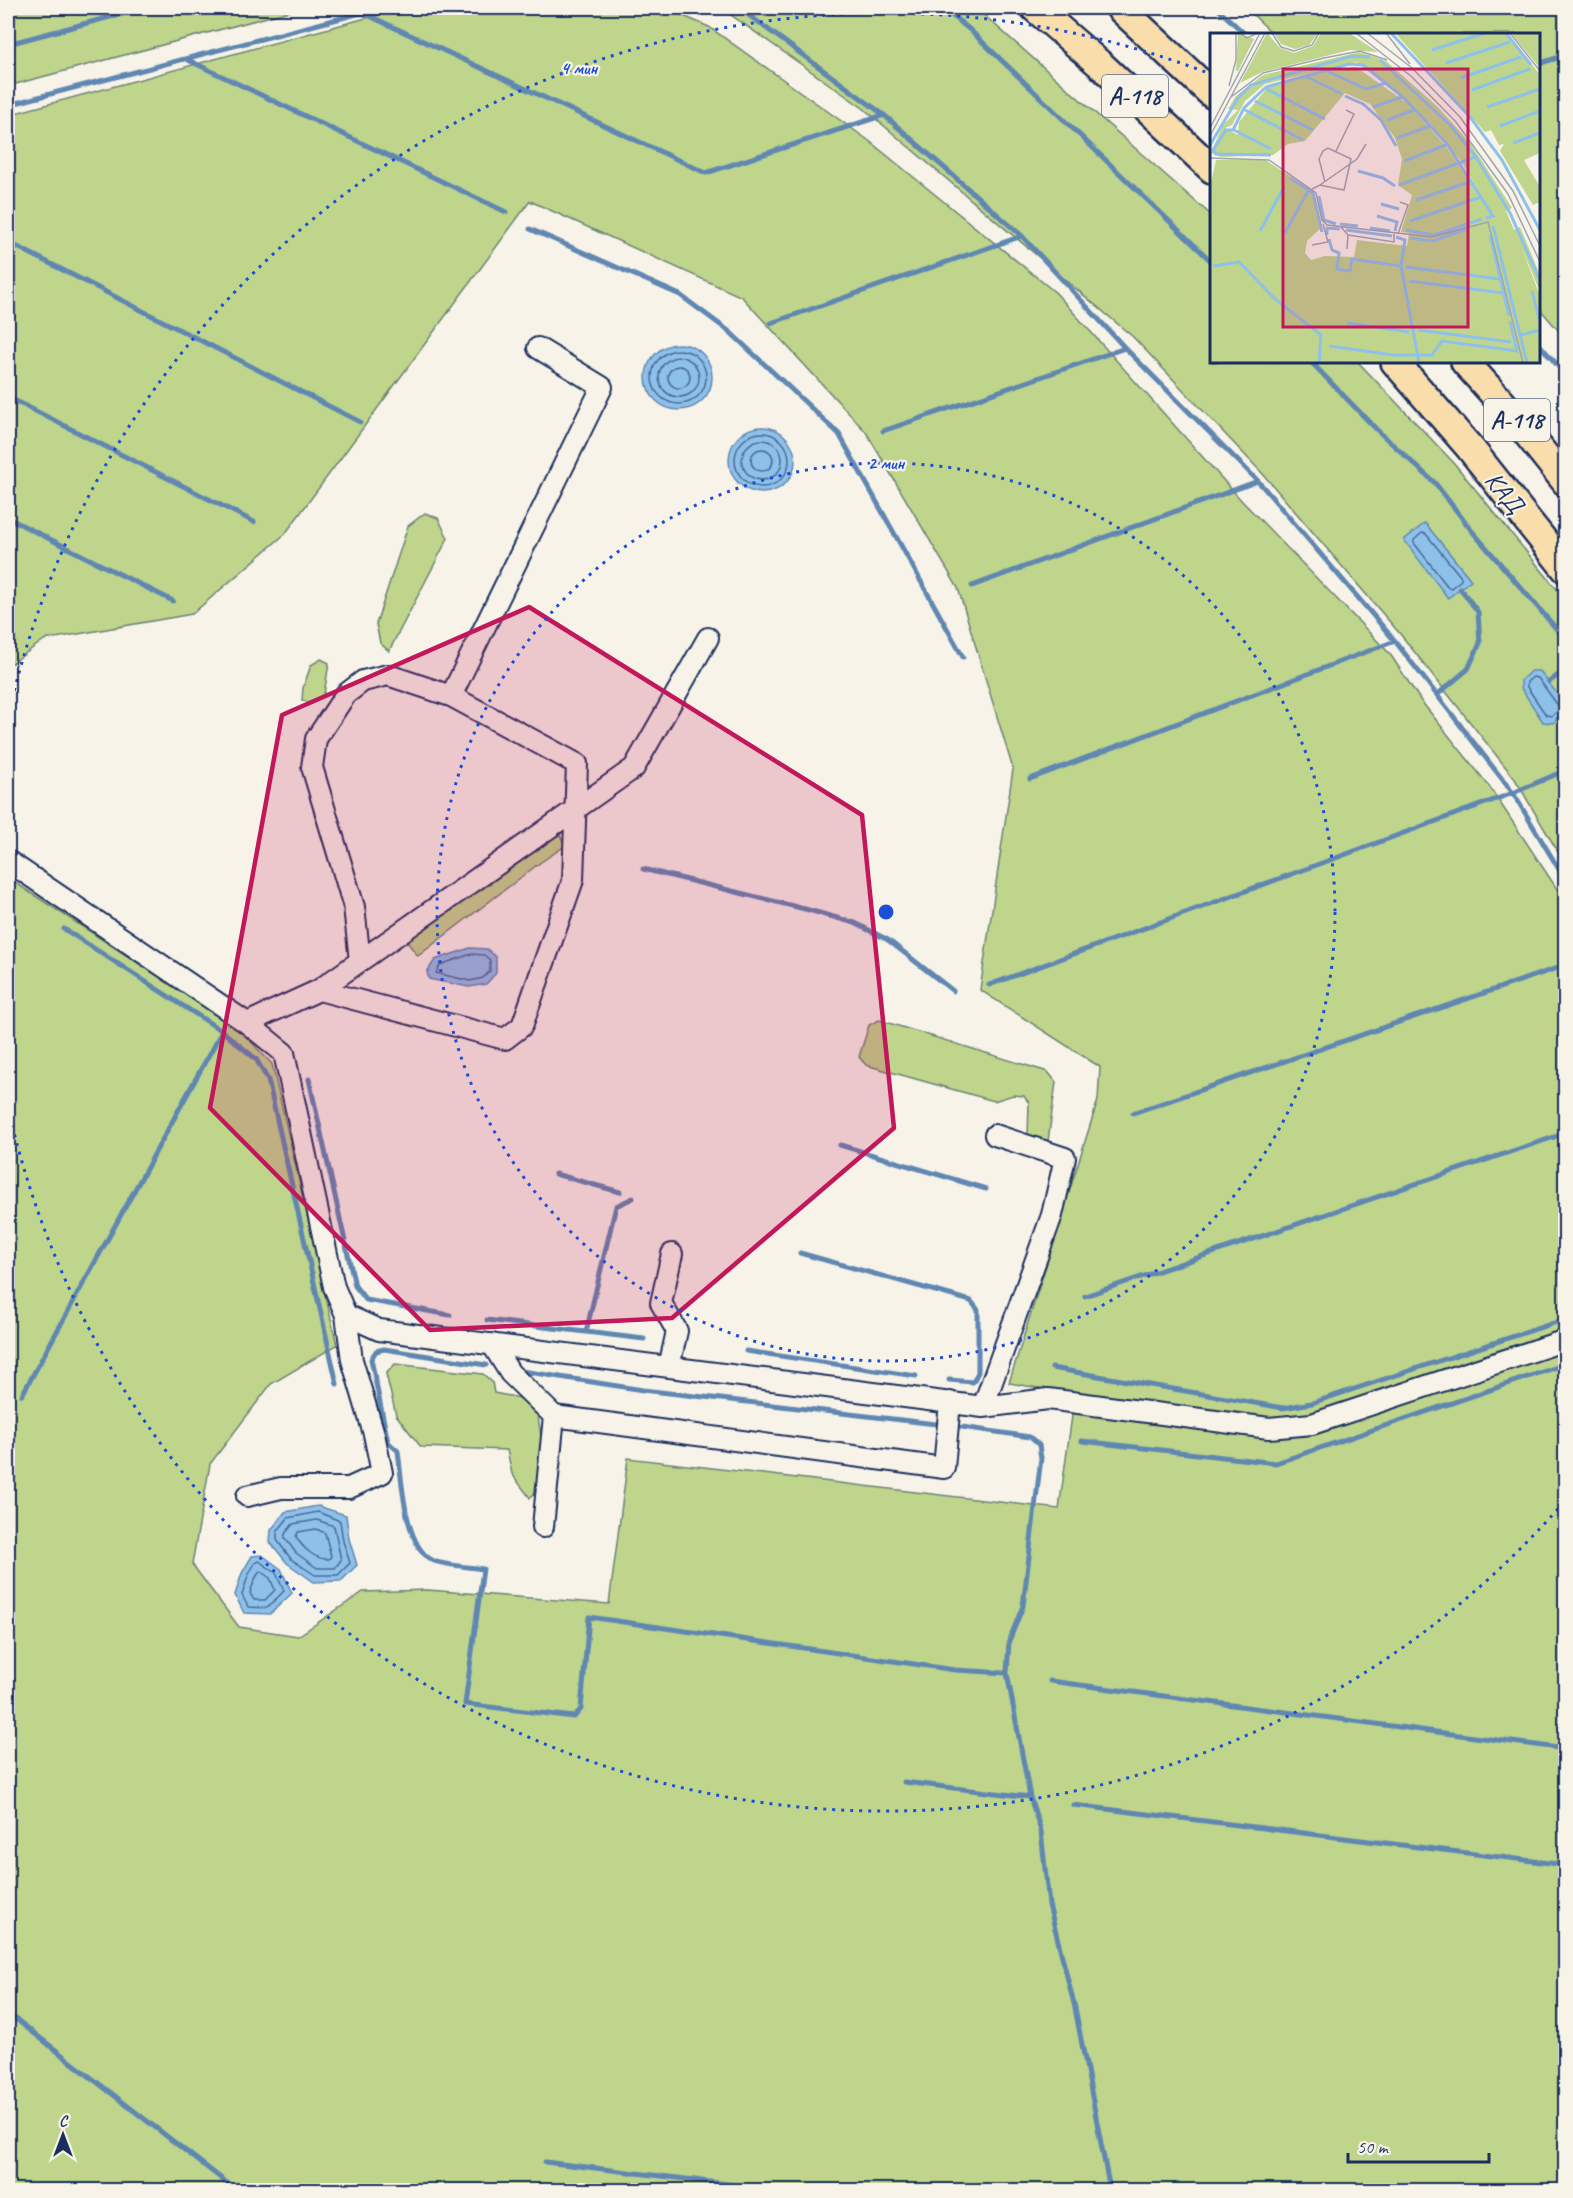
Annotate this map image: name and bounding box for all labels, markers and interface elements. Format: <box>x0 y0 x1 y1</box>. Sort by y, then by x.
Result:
inset map <box>1210 33 1540 363</box>
text: 4 мин <box>561 57 598 79</box>
road number: А-118 <box>1102 75 1168 117</box>
road number: А-118 <box>1484 399 1550 441</box>
text: 2 мин <box>868 452 905 474</box>
street label: КАД <box>1478 464 1532 521</box>
centre of rings <box>876 902 896 922</box>
north arrow <box>33 2105 93 2165</box>
text: С <box>59 2111 69 2131</box>
scale bar <box>1348 2126 1489 2164</box>
text: 50 m <box>1357 2136 1390 2158</box>

